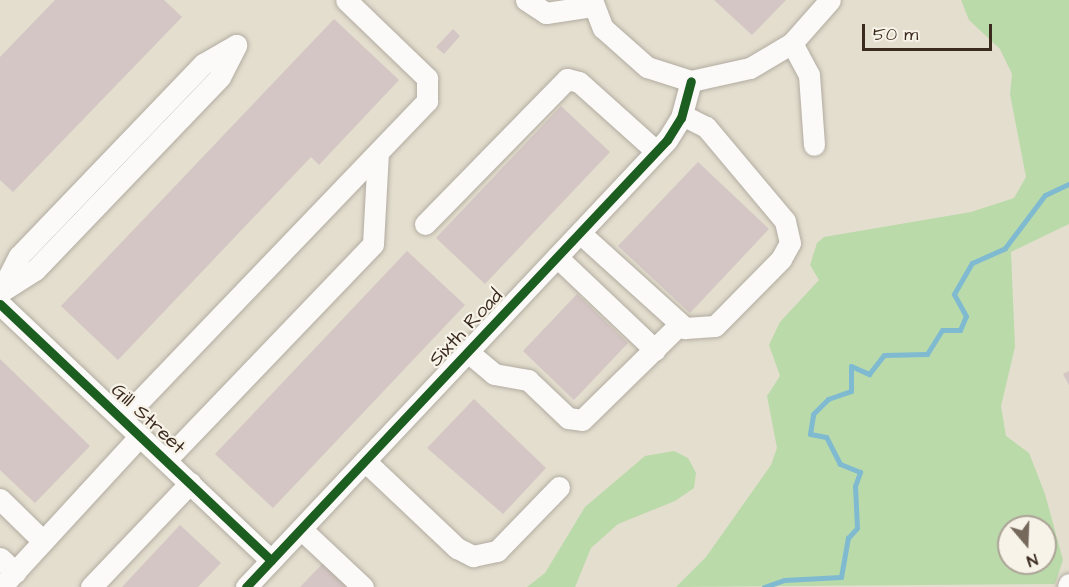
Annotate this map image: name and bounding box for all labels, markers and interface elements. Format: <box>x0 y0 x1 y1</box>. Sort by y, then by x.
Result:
scale bar <box>865 12 996 50</box>
text: 50 m <box>873 22 918 47</box>
street label: Sixth Road <box>424 284 508 372</box>
street label: Gill Street <box>106 379 190 459</box>
north arrow <box>997 515 1057 575</box>
text: N <box>1024 548 1041 572</box>

